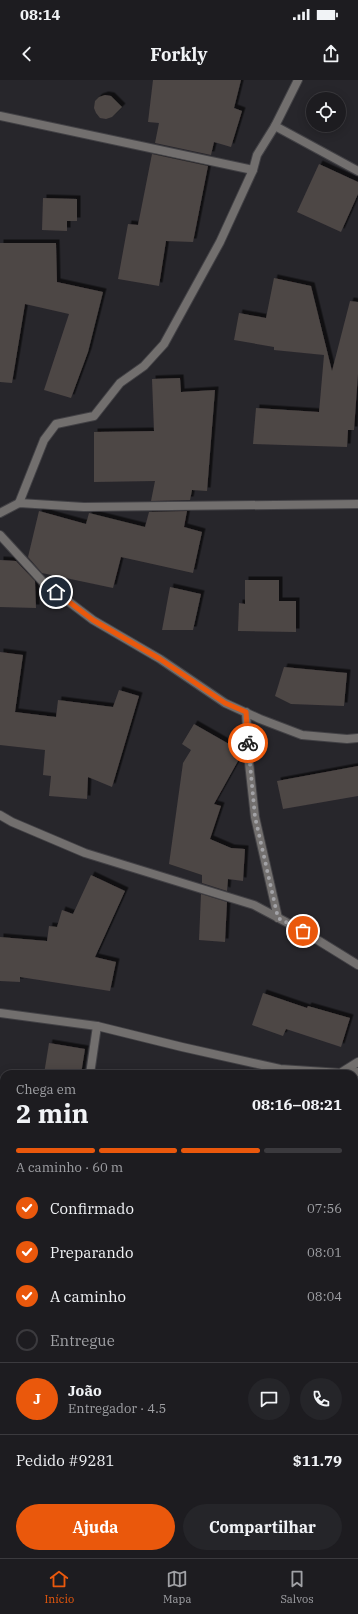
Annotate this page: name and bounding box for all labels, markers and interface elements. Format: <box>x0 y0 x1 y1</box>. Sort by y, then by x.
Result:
text: 08:14 <box>20 5 61 24</box>
icon: back <box>16 43 38 65</box>
text: Forkly <box>150 43 208 66</box>
icon: share <box>320 43 342 65</box>
map controls <box>306 92 346 132</box>
button: locate <box>306 92 346 132</box>
pin <box>39 575 73 609</box>
icon: home <box>45 581 67 603</box>
courier <box>228 723 268 763</box>
icon: bike <box>237 732 259 754</box>
pin <box>286 914 320 948</box>
icon: bag <box>292 920 314 942</box>
text: Chega em <box>16 1081 76 1098</box>
text: 08:16–08:21 <box>252 1095 342 1114</box>
text: 2 min <box>16 1096 89 1130</box>
text: A caminho · 60 m <box>16 1159 123 1176</box>
icon: check <box>16 1197 38 1219</box>
text: Confirmado <box>50 1199 134 1218</box>
text: 07:56 <box>307 1200 342 1217</box>
icon: check <box>16 1241 38 1263</box>
text: Preparando <box>50 1243 133 1262</box>
text: 08:01 <box>307 1244 342 1261</box>
icon: check <box>16 1285 38 1307</box>
text: A caminho <box>50 1287 126 1306</box>
text: 08:04 <box>307 1288 342 1305</box>
text: Entregue <box>50 1331 115 1350</box>
button: chat <box>248 1378 290 1420</box>
button: phone <box>300 1378 342 1420</box>
text: João <box>68 1381 102 1400</box>
text: J <box>33 1389 41 1408</box>
text: Entregador · 4.5 <box>68 1400 166 1417</box>
text: Pedido #9281 <box>16 1451 115 1470</box>
text: $11.79 <box>293 1451 342 1470</box>
button: Ajuda <box>16 1504 175 1550</box>
button: Compartilhar <box>183 1504 342 1550</box>
tab: Início <box>44 1568 74 1606</box>
tab: Mapa <box>163 1568 191 1606</box>
tab: Salvos <box>280 1568 314 1606</box>

